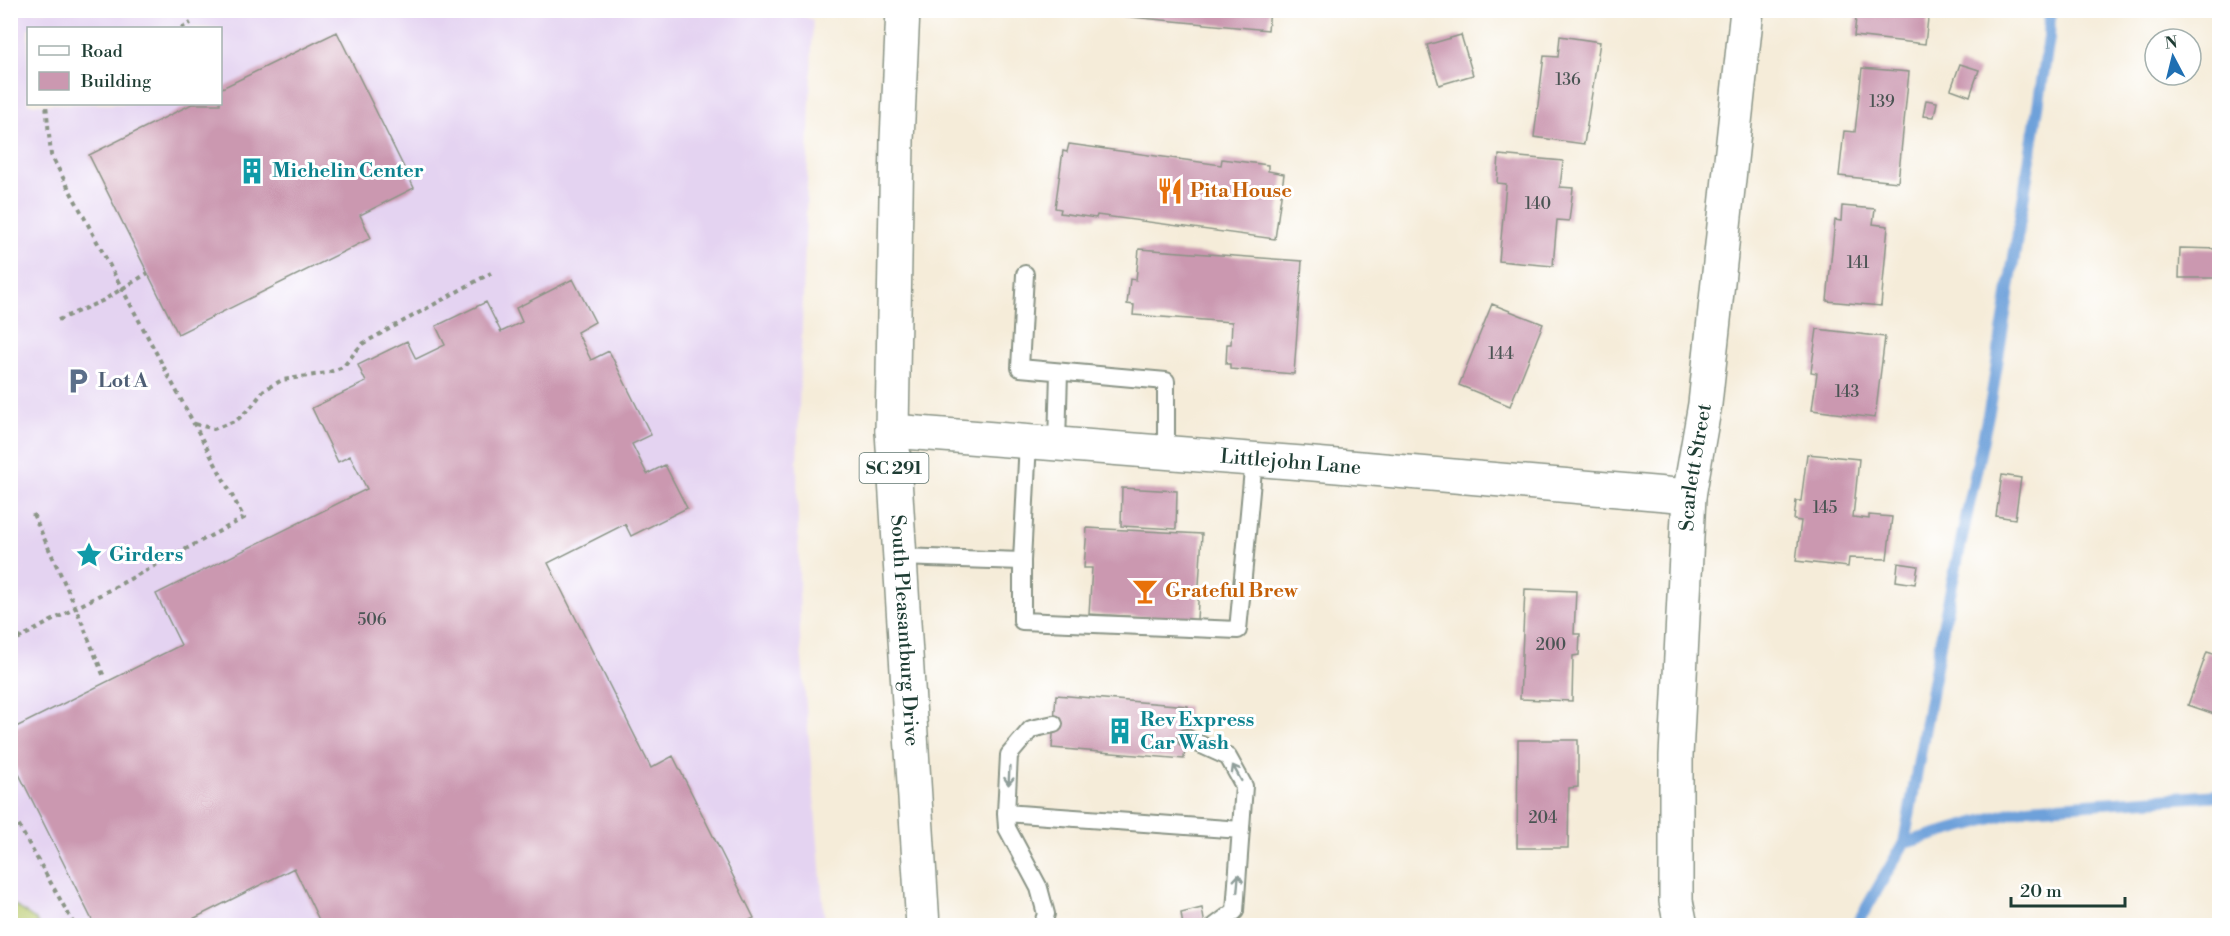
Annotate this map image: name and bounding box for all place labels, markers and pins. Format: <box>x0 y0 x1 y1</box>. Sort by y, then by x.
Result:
building icon: Michelin Center <box>237 156 267 186</box>
place label: Michelin Center <box>272 159 424 184</box>
restaurant icon: Pita House <box>1155 176 1185 206</box>
place label: Pita House <box>1190 179 1292 204</box>
parking icon: Lot A <box>63 366 93 396</box>
place label: Lot A <box>98 369 149 394</box>
place icon: Girders <box>74 540 104 570</box>
place label: Girders <box>109 543 183 568</box>
bar icon: Grateful Brew <box>1130 576 1160 606</box>
place label: Grateful Brew <box>1165 579 1299 604</box>
place label: Rev Express Car Wash <box>1140 708 1254 756</box>
building icon: Rev Express Car Wash <box>1105 716 1135 746</box>

